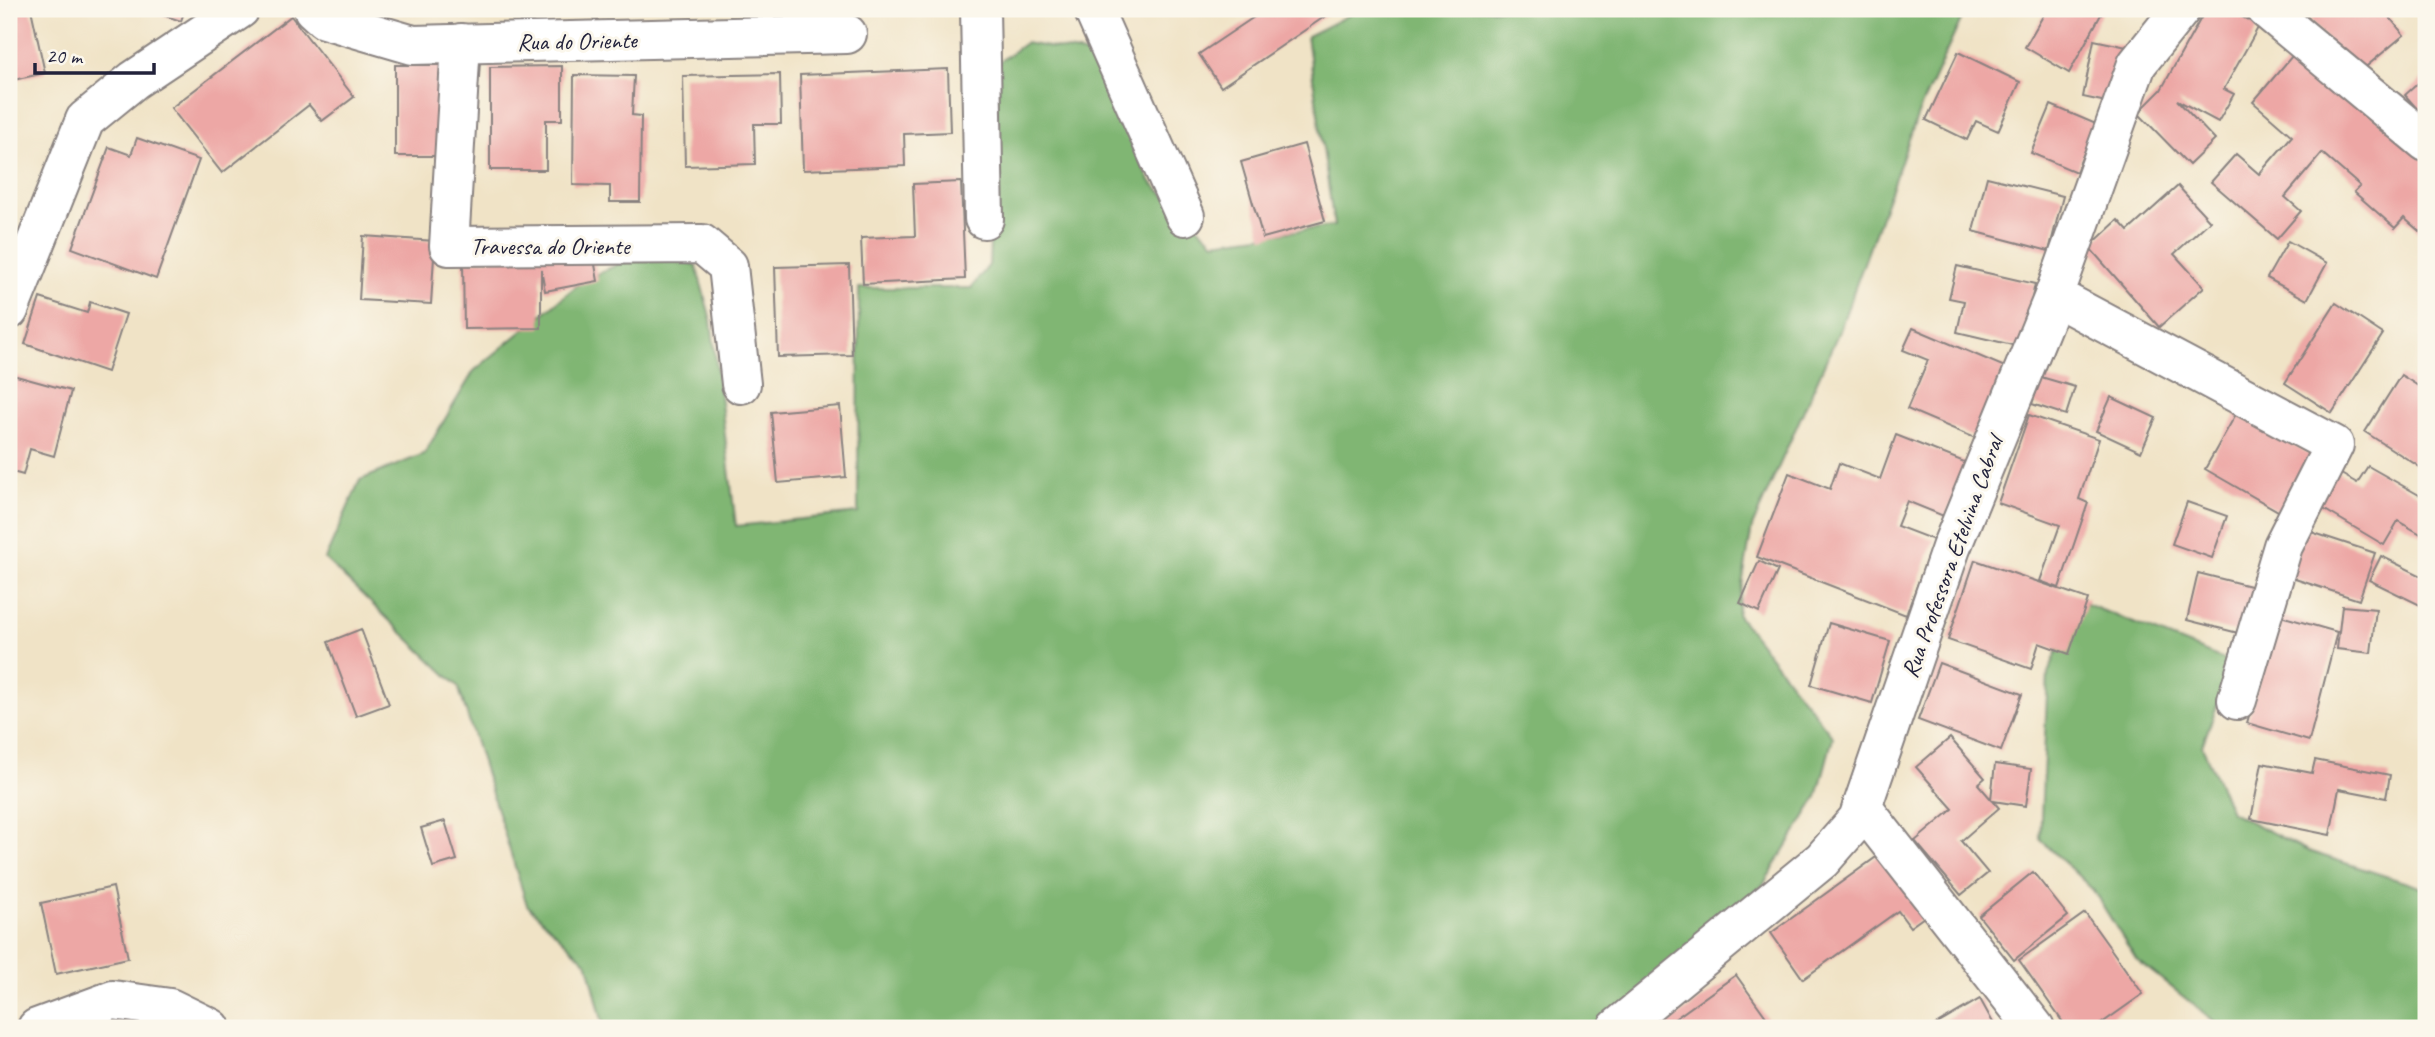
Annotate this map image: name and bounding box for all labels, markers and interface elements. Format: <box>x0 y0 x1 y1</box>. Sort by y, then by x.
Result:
street label: Rua do Oriente <box>517 25 639 57</box>
scale bar <box>35 32 154 76</box>
text: 20 m <box>46 43 84 69</box>
street label: Travessa do Oriente <box>471 231 632 261</box>
street label: Rua Professora Etelvina Cabral <box>1894 429 2011 682</box>

